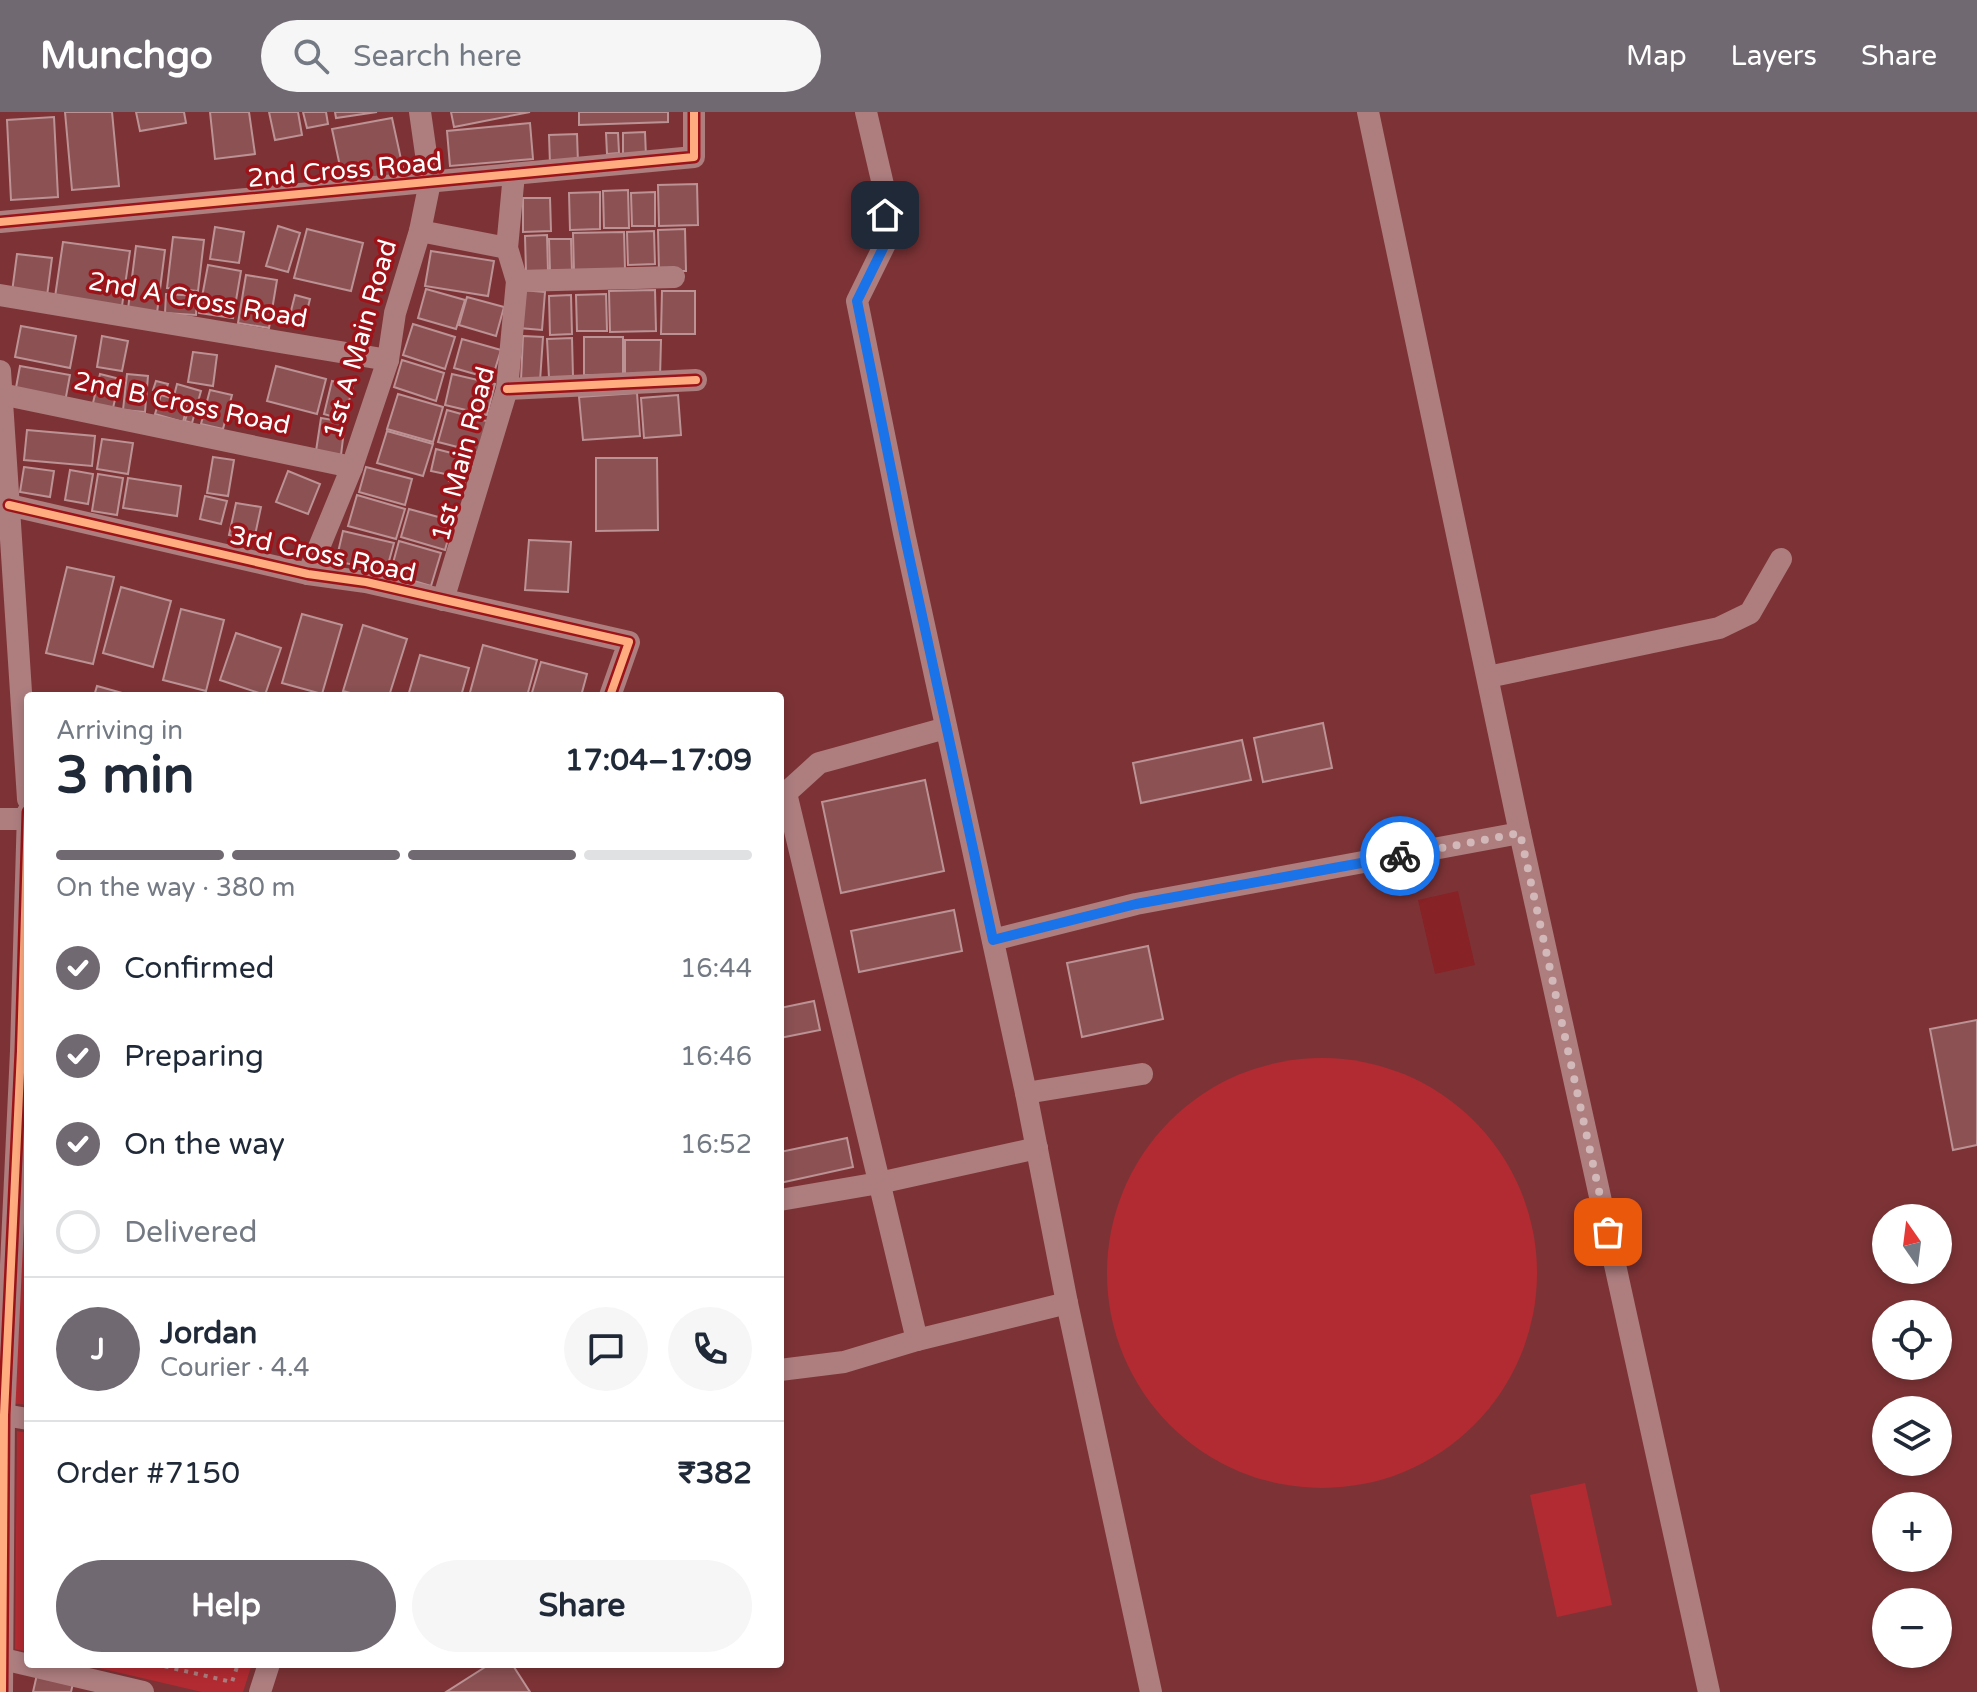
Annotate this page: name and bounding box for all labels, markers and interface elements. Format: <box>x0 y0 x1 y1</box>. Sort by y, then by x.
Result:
search box <box>261 20 821 92</box>
text: Munchgo <box>40 33 213 79</box>
icon: search <box>289 34 333 78</box>
text: Search here <box>353 38 522 75</box>
text: Map <box>1626 39 1687 73</box>
text: Layers <box>1731 39 1817 73</box>
text: Share <box>1861 39 1937 73</box>
street label: 2nd Cross Road <box>246 146 444 194</box>
pin <box>851 181 919 249</box>
icon: home <box>863 193 907 237</box>
street label: 1st A Main Road <box>317 236 403 442</box>
street label: 2nd A Cross Road <box>86 265 310 335</box>
street label: 1st Main Road <box>425 363 501 545</box>
street label: 2nd B Cross Road <box>71 365 293 441</box>
street label: 3rd Cross Road <box>227 519 419 589</box>
text: Arriving in <box>56 715 183 746</box>
text: 17:04–17:09 <box>565 742 752 779</box>
text: 3 min <box>56 744 195 807</box>
courier <box>1360 816 1440 896</box>
icon: bike <box>1378 834 1422 878</box>
text: On the way · 380 m <box>56 872 295 903</box>
icon: check <box>56 946 100 990</box>
text: Confirmed <box>124 950 275 987</box>
text: 16:44 <box>680 953 752 984</box>
icon: check <box>56 1034 100 1078</box>
text: Preparing <box>124 1038 264 1075</box>
text: 16:46 <box>680 1041 752 1072</box>
icon: check <box>56 1122 100 1166</box>
text: On the way <box>124 1126 285 1163</box>
text: 16:52 <box>680 1129 752 1160</box>
pin <box>1574 1198 1642 1266</box>
north arrow <box>1872 1204 1952 1284</box>
map controls <box>1872 1204 1952 1668</box>
icon: bag <box>1586 1210 1630 1254</box>
text: Delivered <box>124 1214 258 1251</box>
button: locate <box>1872 1300 1952 1380</box>
button: chat <box>564 1307 648 1391</box>
button: phone <box>668 1307 752 1391</box>
text: Jordan <box>160 1315 257 1352</box>
text: J <box>91 1331 105 1368</box>
text: Courier · 4.4 <box>160 1352 310 1383</box>
button: layers <box>1872 1396 1952 1476</box>
text: Order #7150 <box>56 1455 240 1492</box>
text: ₹382 <box>678 1455 752 1492</box>
button: + <box>1872 1492 1952 1572</box>
button: Help <box>56 1560 396 1652</box>
button: Share <box>412 1560 752 1652</box>
button: − <box>1872 1588 1952 1668</box>

